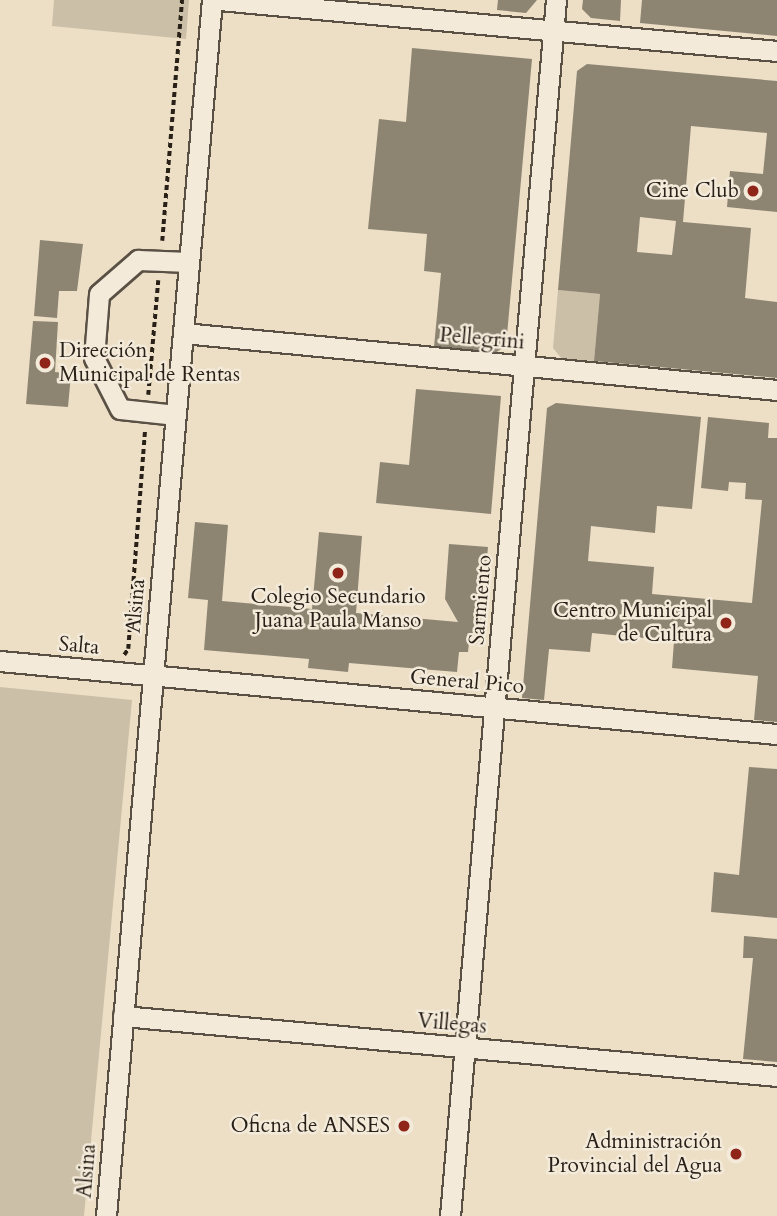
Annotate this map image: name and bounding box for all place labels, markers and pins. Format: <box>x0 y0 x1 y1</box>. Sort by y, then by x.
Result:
place label: Cine Club <box>646 178 739 204</box>
marker: Cine Club <box>745 183 761 199</box>
place label: Dirección Municipal de Rentas <box>59 338 240 388</box>
marker: Dirección Municipal de Rentas <box>37 355 53 371</box>
marker: Colegio Secundario Juana Paula Manso <box>330 565 346 581</box>
place label: Colegio Secundario Juana Paula Manso <box>250 584 426 634</box>
place label: Centro Municipal de Cultura <box>553 598 712 648</box>
marker: Centro Municipal de Cultura <box>718 615 734 631</box>
place label: Oficna de ANSES <box>231 1113 390 1139</box>
marker: Oficna de ANSES <box>396 1118 412 1134</box>
place label: Administración Provincial del Agua <box>548 1129 722 1179</box>
marker: Administración Provincial del Agua <box>728 1146 744 1162</box>

